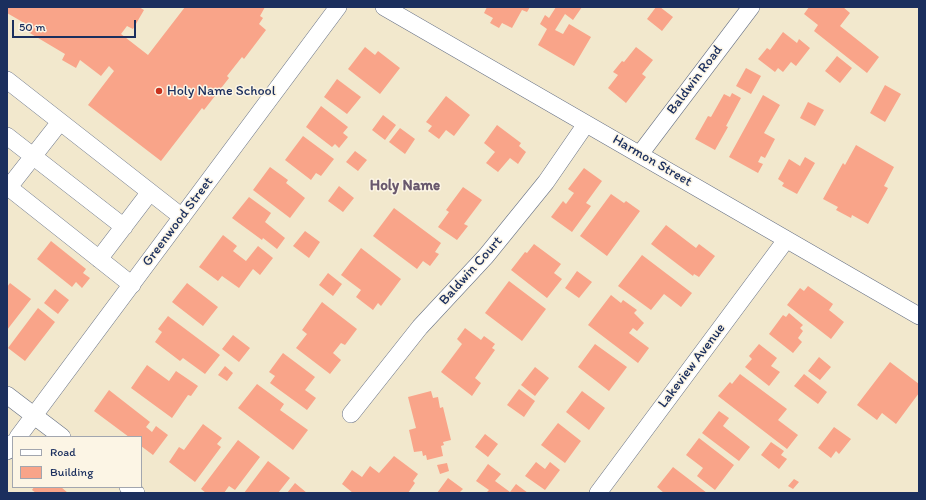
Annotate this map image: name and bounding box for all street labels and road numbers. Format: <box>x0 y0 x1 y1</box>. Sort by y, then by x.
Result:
street label: Baldwin Road <box>664 42 726 118</box>
street label: Harmon Street <box>609 131 695 191</box>
street label: Greenwood Street <box>139 174 217 270</box>
street label: Baldwin Court <box>436 233 506 309</box>
street label: Lakeview Avenue <box>655 320 729 412</box>

